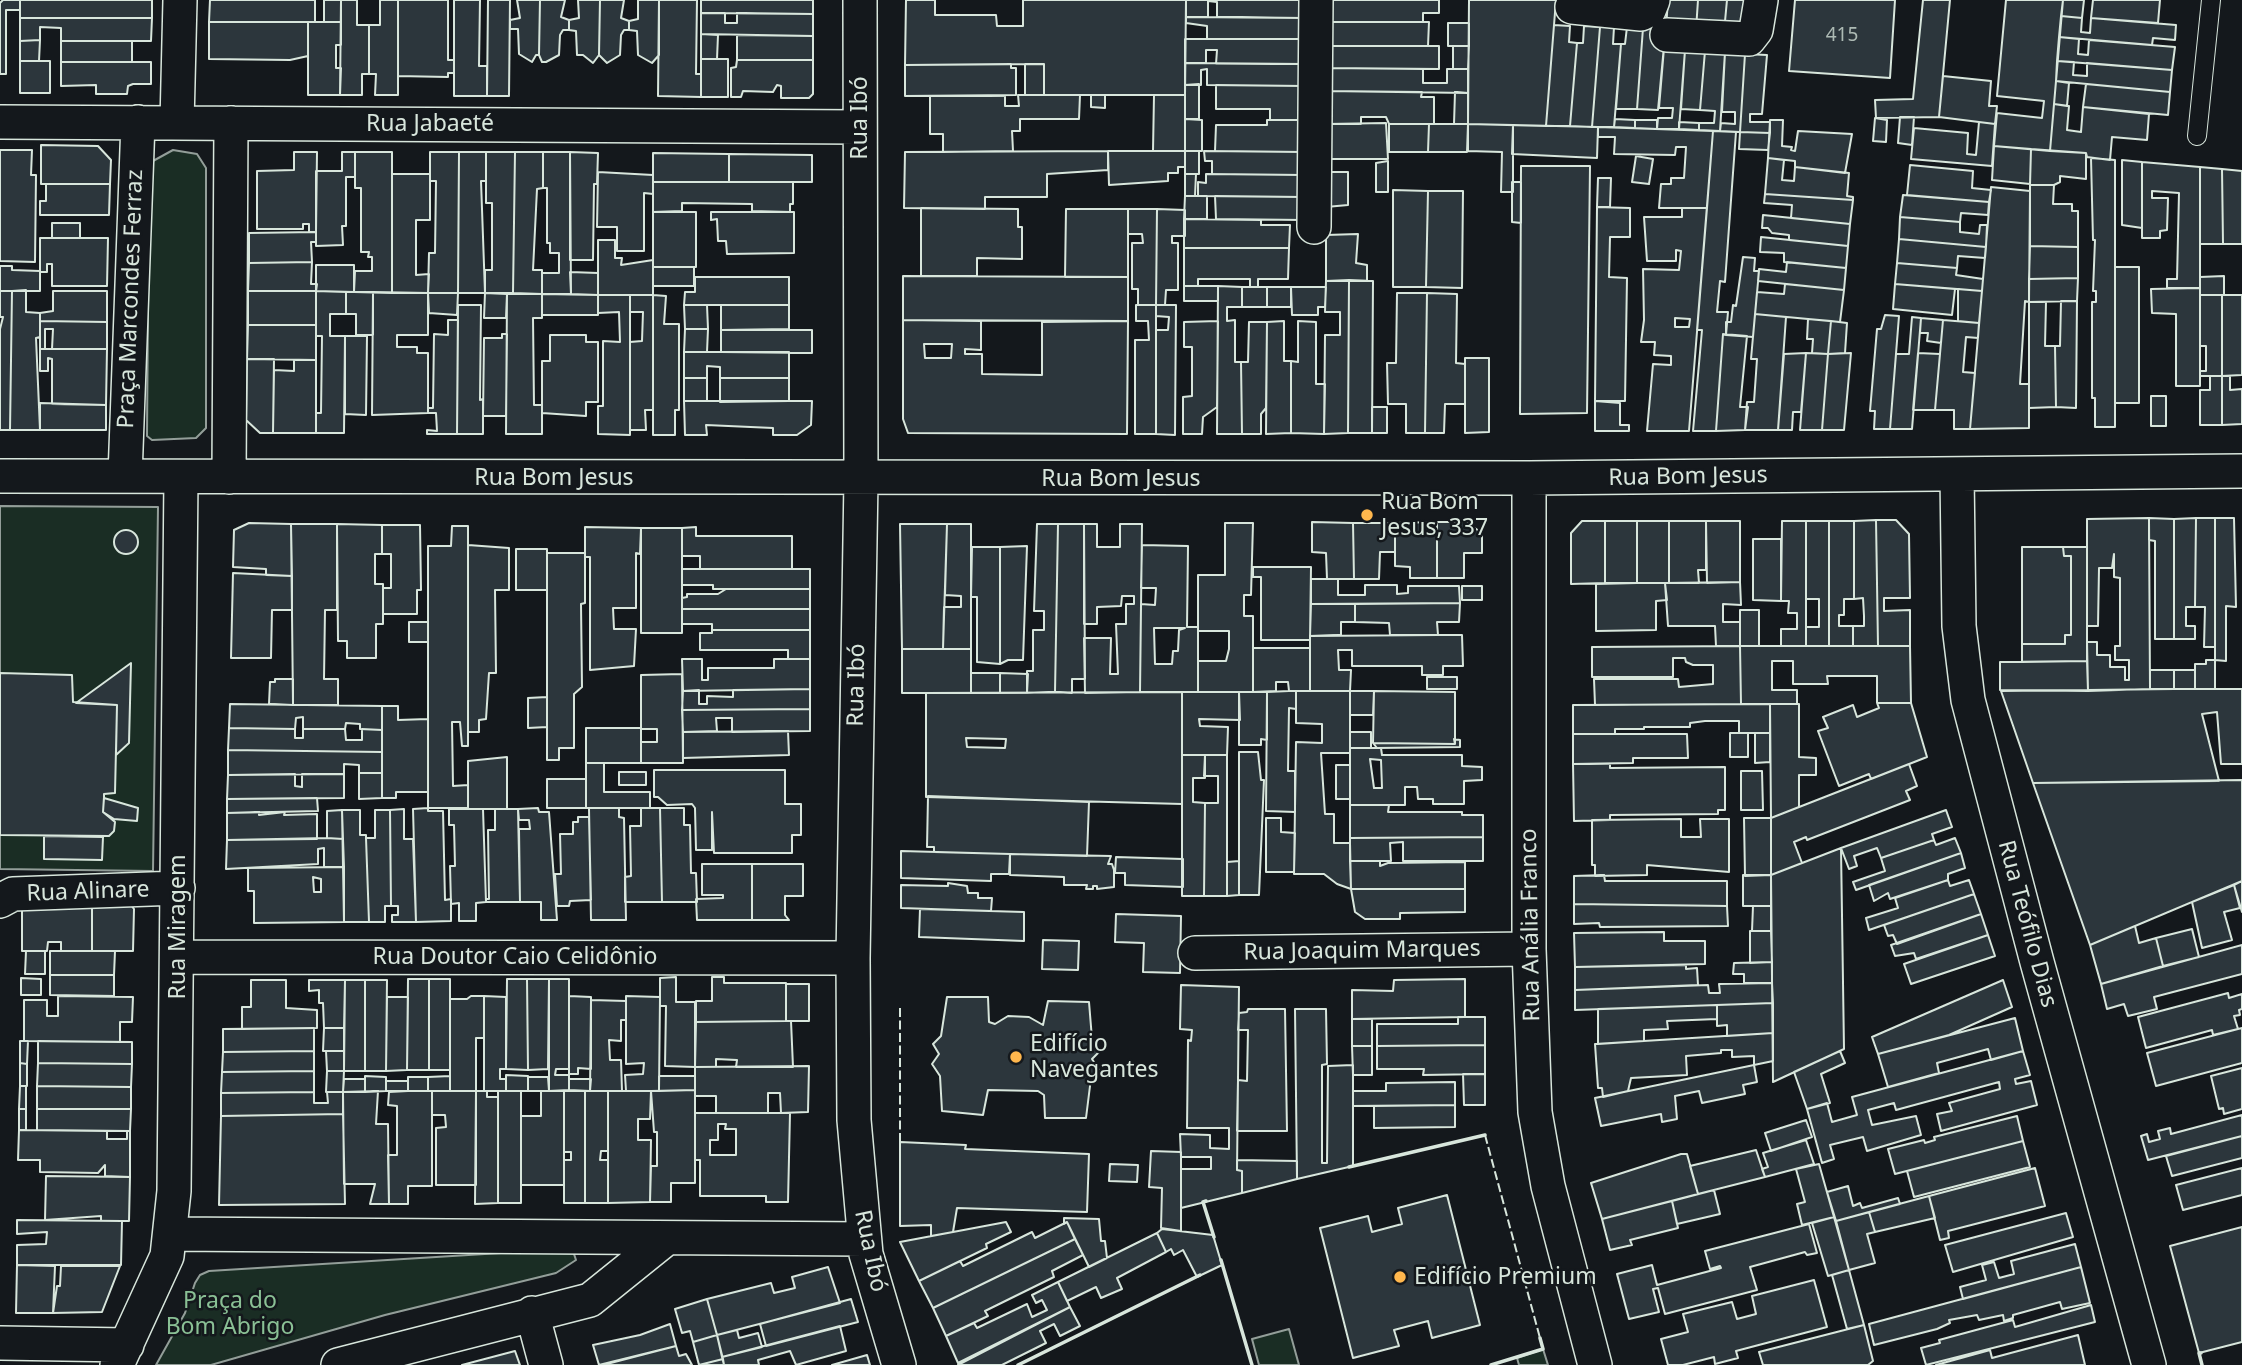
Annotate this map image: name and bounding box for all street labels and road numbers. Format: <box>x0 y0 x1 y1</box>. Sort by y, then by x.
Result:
street label: Rua Ibó <box>846 76 874 160</box>
street label: Rua Jabaeté <box>366 110 494 138</box>
street label: Praça Marcondes Ferraz <box>113 169 149 429</box>
street label: Rua Bom Jesus <box>1608 462 1768 492</box>
street label: Rua Bom Jesus <box>474 464 634 492</box>
street label: Rua Bom Jesus <box>1041 465 1201 493</box>
street label: Rua Ibó <box>842 643 872 727</box>
street label: Rua Anália Franco <box>1516 828 1546 1022</box>
street label: Rua Teófilo Dias <box>1991 837 2063 1011</box>
street label: Rua Miragem <box>164 855 192 999</box>
street label: Rua Alinare <box>26 876 150 908</box>
street label: Rua Joaquim Marques <box>1243 935 1481 967</box>
street label: Rua Doutor Caio Celidônio <box>373 943 657 971</box>
street label: Rua Ibó <box>848 1207 892 1295</box>

